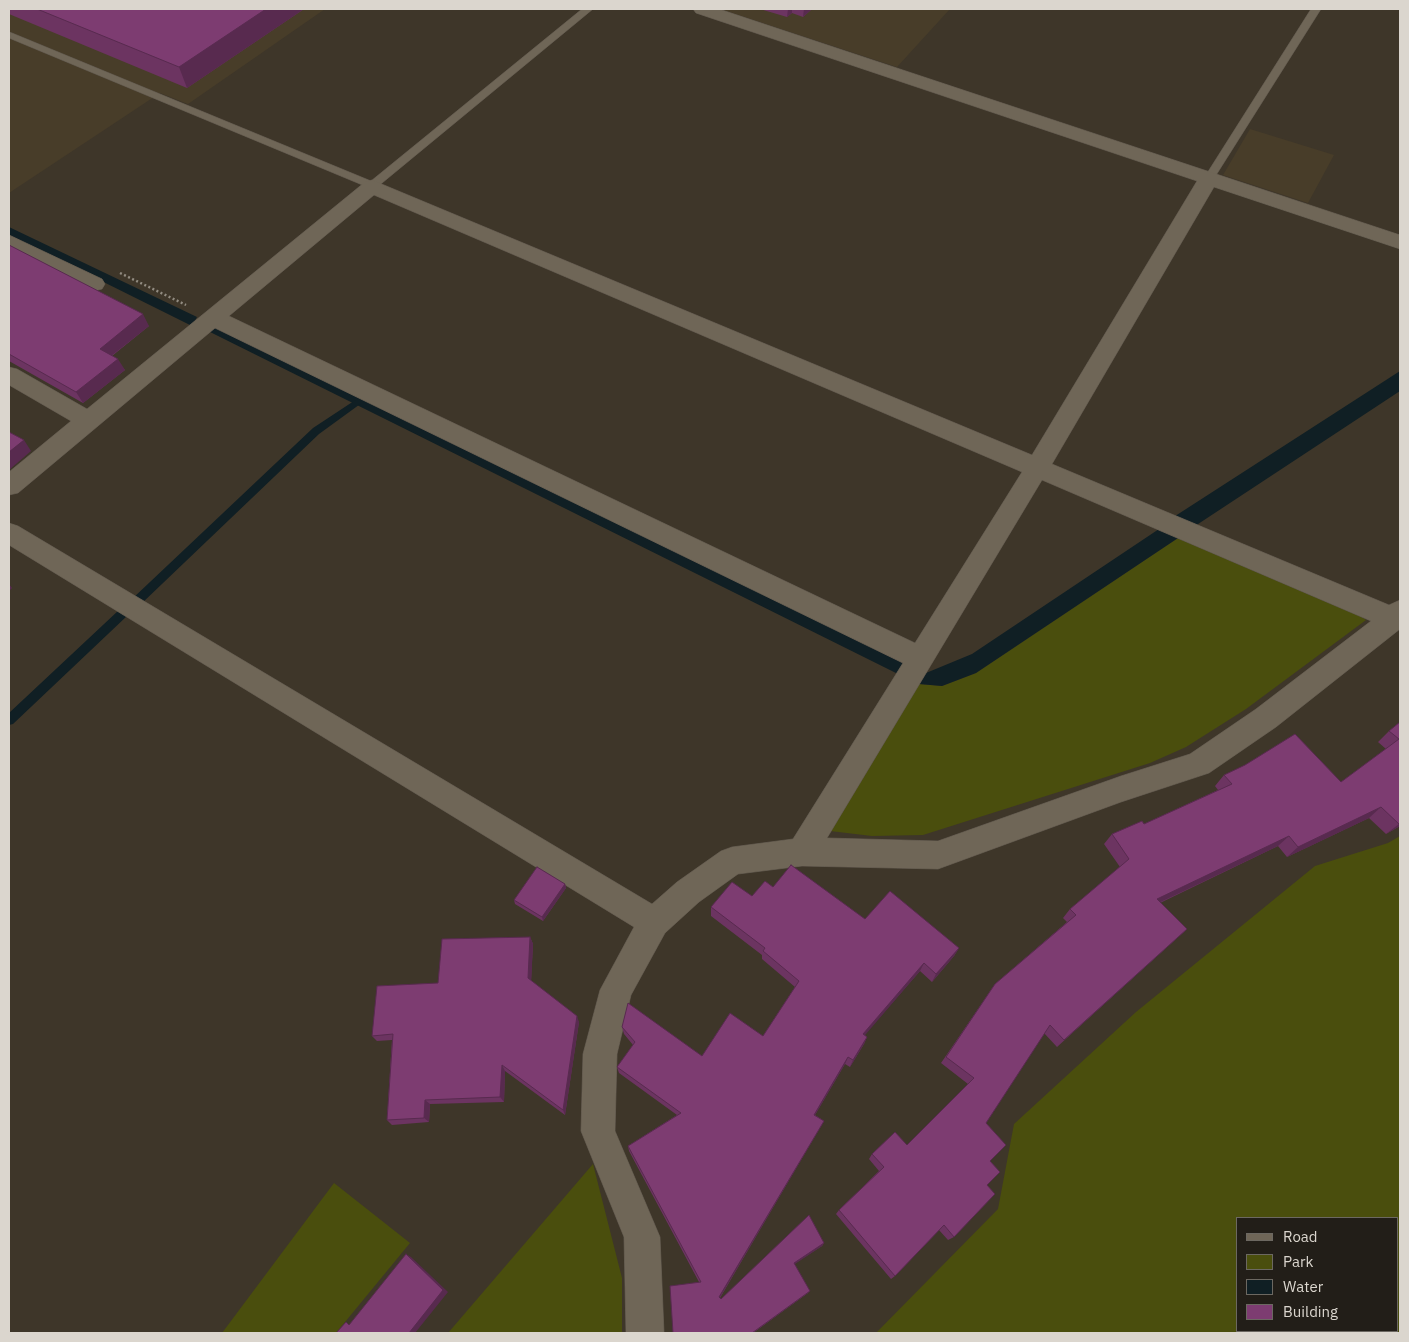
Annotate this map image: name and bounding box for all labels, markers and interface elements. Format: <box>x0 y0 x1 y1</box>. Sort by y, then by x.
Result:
legend <box>1236 1217 1399 1332</box>
text: Road <box>1283 1227 1318 1246</box>
text: Park <box>1283 1252 1313 1271</box>
text: Water <box>1283 1277 1323 1296</box>
text: Building <box>1283 1302 1338 1321</box>

